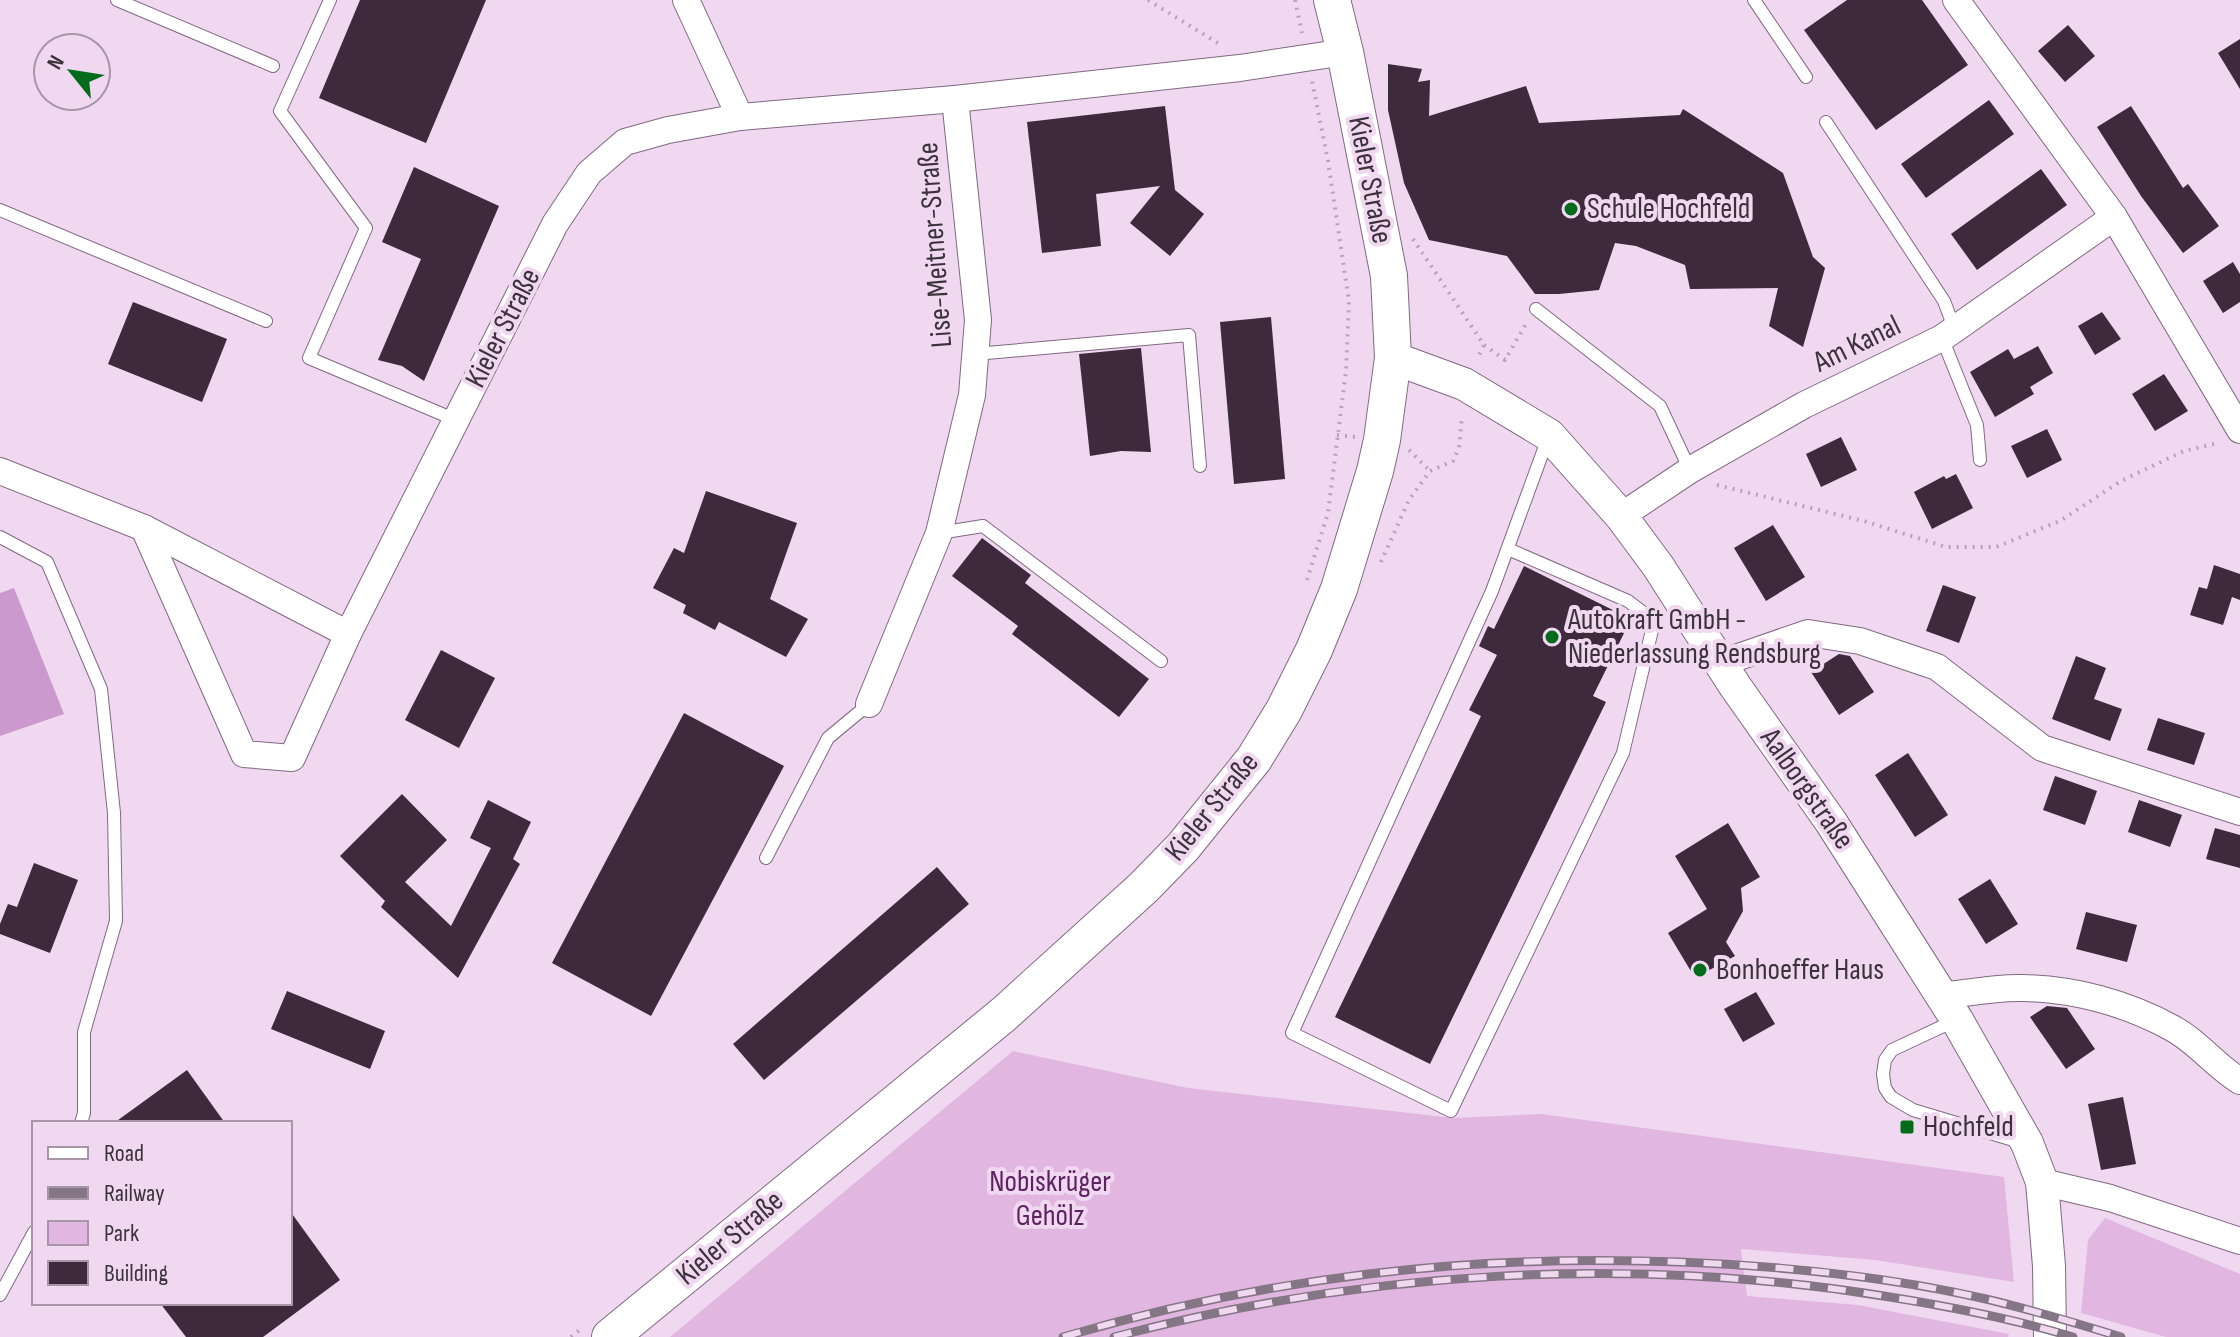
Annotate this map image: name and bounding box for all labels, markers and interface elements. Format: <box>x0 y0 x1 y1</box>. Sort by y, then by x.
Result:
north arrow <box>32 32 112 112</box>
text: N <box>41 51 71 75</box>
street label: Kieler Straße <box>1340 113 1400 247</box>
street label: Lise-Meitner-Straße <box>910 141 960 349</box>
place label: Schule Hochfeld <box>1587 191 1750 227</box>
marker: Schule Hochfeld <box>1562 200 1580 218</box>
street label: Kieler Straße <box>458 263 548 393</box>
street label: Am Kanal <box>1807 308 1906 381</box>
place label: Autokraft GmbH - Niederlassung Rendsburg <box>1567 602 1821 672</box>
marker: Autokraft GmbH - Niederlassung Rendsburg <box>1543 628 1561 646</box>
street label: Aalborgstraße <box>1752 721 1862 856</box>
street label: Kieler Straße <box>1158 746 1266 868</box>
place label: Bonhoeffer Haus <box>1716 952 1884 988</box>
marker: Bonhoeffer Haus <box>1691 961 1709 979</box>
place label: Hochfeld <box>1923 1109 2014 1145</box>
marker: Hochfeld <box>1898 1118 1916 1136</box>
legend <box>32 1121 292 1305</box>
text: Road <box>104 1139 144 1168</box>
park label: Nobiskrüger Gehölz <box>989 1164 1111 1234</box>
text: Railway <box>104 1179 164 1208</box>
street label: Kieler Straße <box>669 1183 791 1293</box>
text: Park <box>104 1219 139 1248</box>
text: Building <box>104 1259 168 1288</box>

